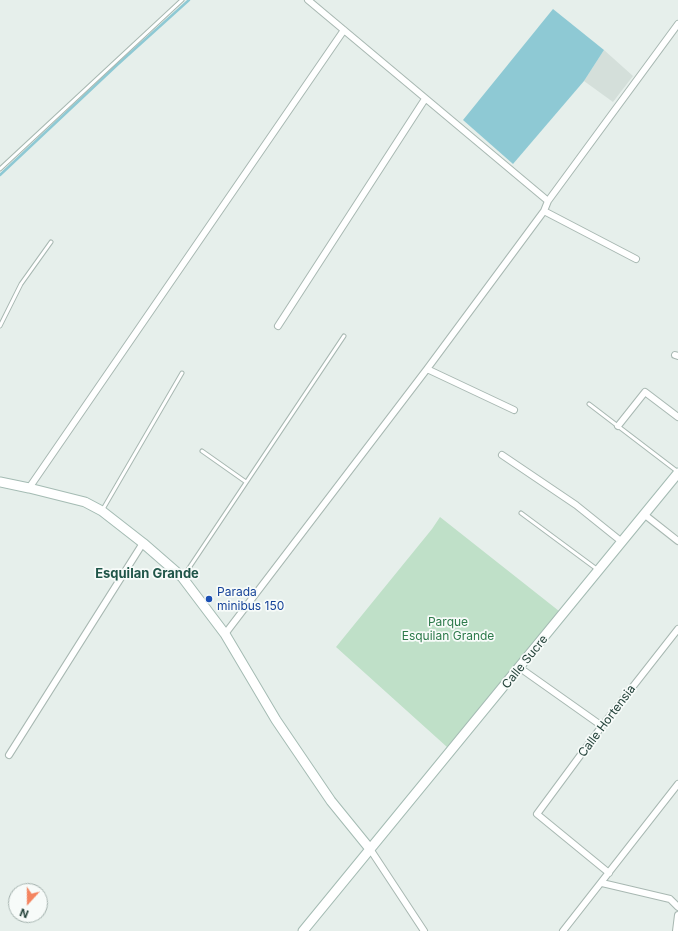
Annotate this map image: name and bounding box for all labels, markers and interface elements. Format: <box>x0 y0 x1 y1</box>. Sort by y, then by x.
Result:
district label: Esquilan Grande <box>95 566 199 582</box>
place label: Parada minibus 150 <box>217 585 284 613</box>
marker: Parada minibus 150 <box>204 594 214 604</box>
park label: Parque Esquilan Grande <box>402 615 494 643</box>
street label: Calle Sucre <box>499 632 551 692</box>
street label: Calle Hortensia <box>575 682 639 760</box>
north arrow <box>8 883 48 923</box>
text: N <box>18 905 30 921</box>

